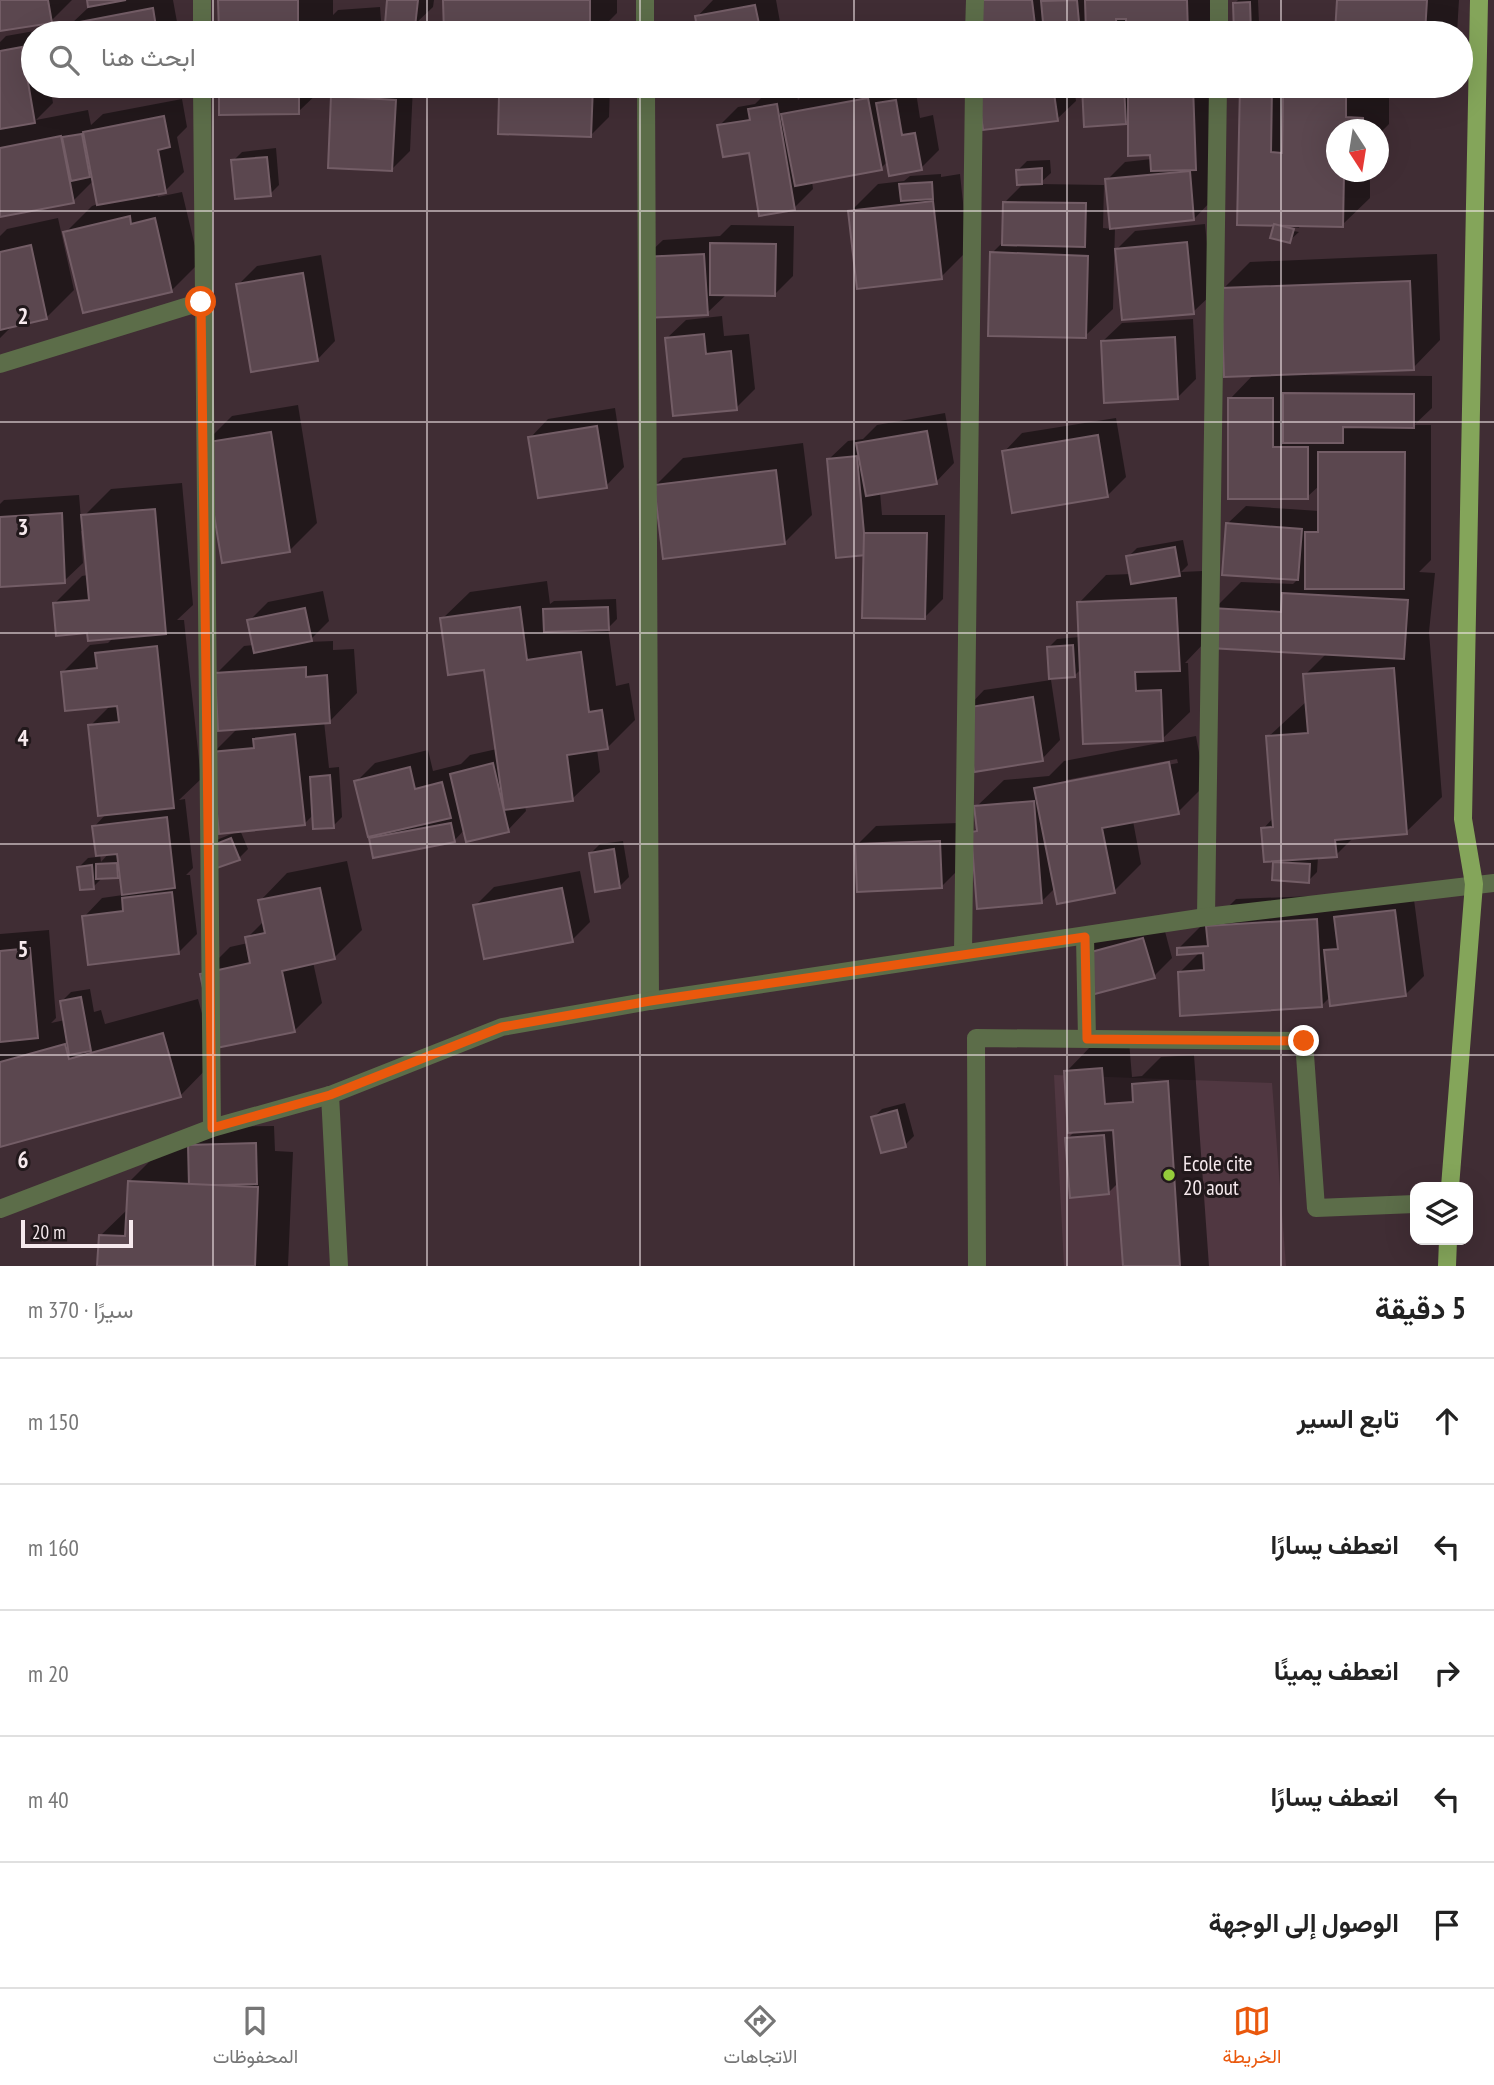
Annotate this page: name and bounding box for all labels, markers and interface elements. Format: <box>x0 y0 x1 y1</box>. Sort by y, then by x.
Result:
search box <box>21 21 1473 98</box>
text: ابحث هنا <box>101 40 196 73</box>
icon: search <box>45 41 83 79</box>
north arrow <box>1326 119 1389 182</box>
route start <box>185 286 216 317</box>
text: 2 <box>18 301 29 330</box>
text: 3 <box>18 512 29 541</box>
text: 4 <box>18 723 29 752</box>
text: 5 <box>18 934 29 963</box>
route end <box>1288 1025 1319 1056</box>
text: 6 <box>18 1145 29 1174</box>
place label: Ecole cite 20 aout <box>1183 1150 1253 1201</box>
marker: Ecole cite 20 aout <box>1161 1167 1177 1183</box>
map controls <box>1410 1182 1473 1245</box>
button: layers <box>1410 1182 1473 1245</box>
scale bar <box>21 1217 133 1249</box>
text: 20 m <box>32 1220 66 1244</box>
text: 5 دقيقة <box>1375 1288 1466 1327</box>
text: سيرًا · 370 m <box>28 1295 134 1324</box>
text: تابع السير <box>1297 1402 1399 1435</box>
icon: ahead <box>1428 1402 1466 1440</box>
text: 150 m <box>28 1407 79 1436</box>
text: انعطف يسارًا <box>1271 1528 1399 1561</box>
icon: left <box>1428 1528 1466 1566</box>
text: 160 m <box>28 1533 79 1562</box>
text: انعطف يمينًا <box>1274 1654 1399 1687</box>
icon: right <box>1428 1654 1466 1692</box>
text: 20 m <box>28 1659 69 1688</box>
text: انعطف يسارًا <box>1271 1780 1399 1813</box>
icon: left <box>1428 1780 1466 1818</box>
text: 40 m <box>28 1785 69 1814</box>
text: الوصول إلى الوجهة <box>1209 1906 1399 1939</box>
icon: arrive <box>1428 1906 1466 1944</box>
tab: المحفوظات <box>213 2002 298 2073</box>
tab: الاتجاهات <box>724 2002 797 2073</box>
tab: الخريطة <box>1223 2002 1281 2073</box>

